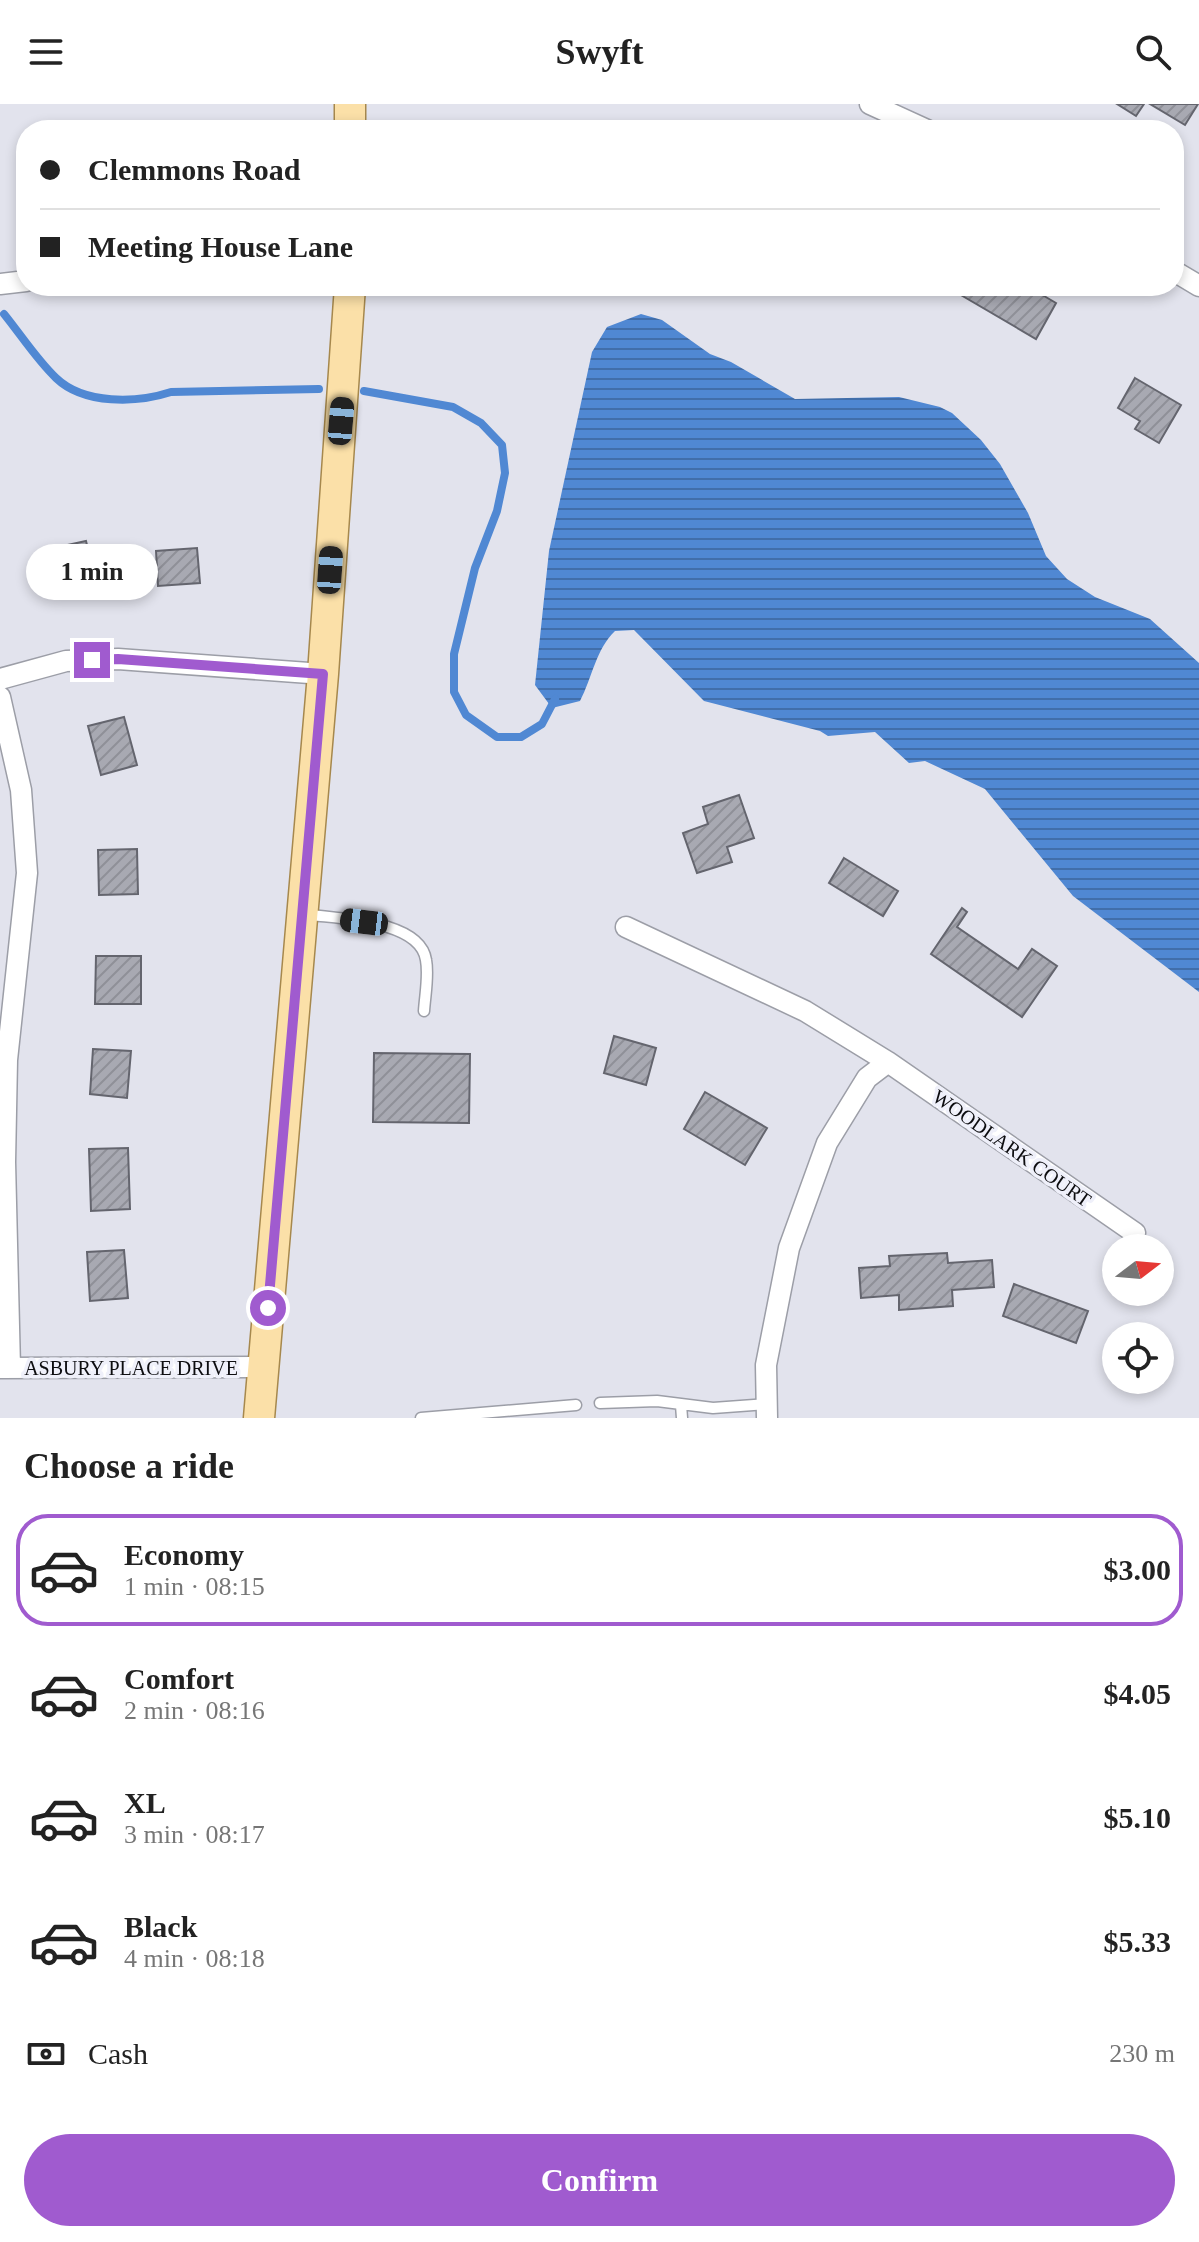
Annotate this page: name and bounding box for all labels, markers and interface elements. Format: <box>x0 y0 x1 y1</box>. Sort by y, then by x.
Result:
icon: menu <box>24 30 68 74</box>
icon: search <box>1131 30 1175 74</box>
text: Swyft <box>556 32 644 72</box>
text: Clemmons Road <box>88 153 301 186</box>
text: Meeting House Lane <box>88 230 353 263</box>
car <box>327 396 355 446</box>
callout: 1 min <box>26 544 158 600</box>
car <box>316 545 344 595</box>
text: 1 min <box>61 557 123 586</box>
route end <box>74 642 110 678</box>
car <box>339 907 389 937</box>
street label: WOODLARK COURT <box>929 1085 1095 1211</box>
north arrow <box>1102 1234 1174 1306</box>
map controls <box>1102 1234 1174 1394</box>
route start <box>250 1290 286 1326</box>
button: locate <box>1102 1322 1174 1394</box>
street label: ASBURY PLACE DRIVE <box>24 1357 238 1379</box>
text: Choose a ride <box>24 1446 234 1486</box>
icon: car <box>28 1534 100 1606</box>
text: Economy <box>124 1538 244 1571</box>
text: $3.00 <box>1104 1553 1171 1586</box>
text: 1 min · 08:15 <box>124 1572 265 1601</box>
icon: car <box>28 1658 100 1730</box>
text: Comfort <box>124 1662 234 1695</box>
text: $4.05 <box>1104 1677 1171 1710</box>
text: 2 min · 08:16 <box>124 1696 265 1725</box>
icon: car <box>28 1782 100 1854</box>
text: XL <box>124 1786 166 1819</box>
text: $5.10 <box>1104 1801 1171 1834</box>
text: 3 min · 08:17 <box>124 1820 265 1849</box>
icon: car <box>28 1906 100 1978</box>
text: Black <box>124 1910 197 1943</box>
text: $5.33 <box>1104 1925 1171 1958</box>
text: 4 min · 08:18 <box>124 1944 265 1973</box>
icon: cash <box>24 2032 68 2076</box>
text: Cash <box>88 2037 148 2070</box>
text: 230 m <box>1109 2039 1175 2068</box>
button: Confirm <box>24 2134 1175 2226</box>

